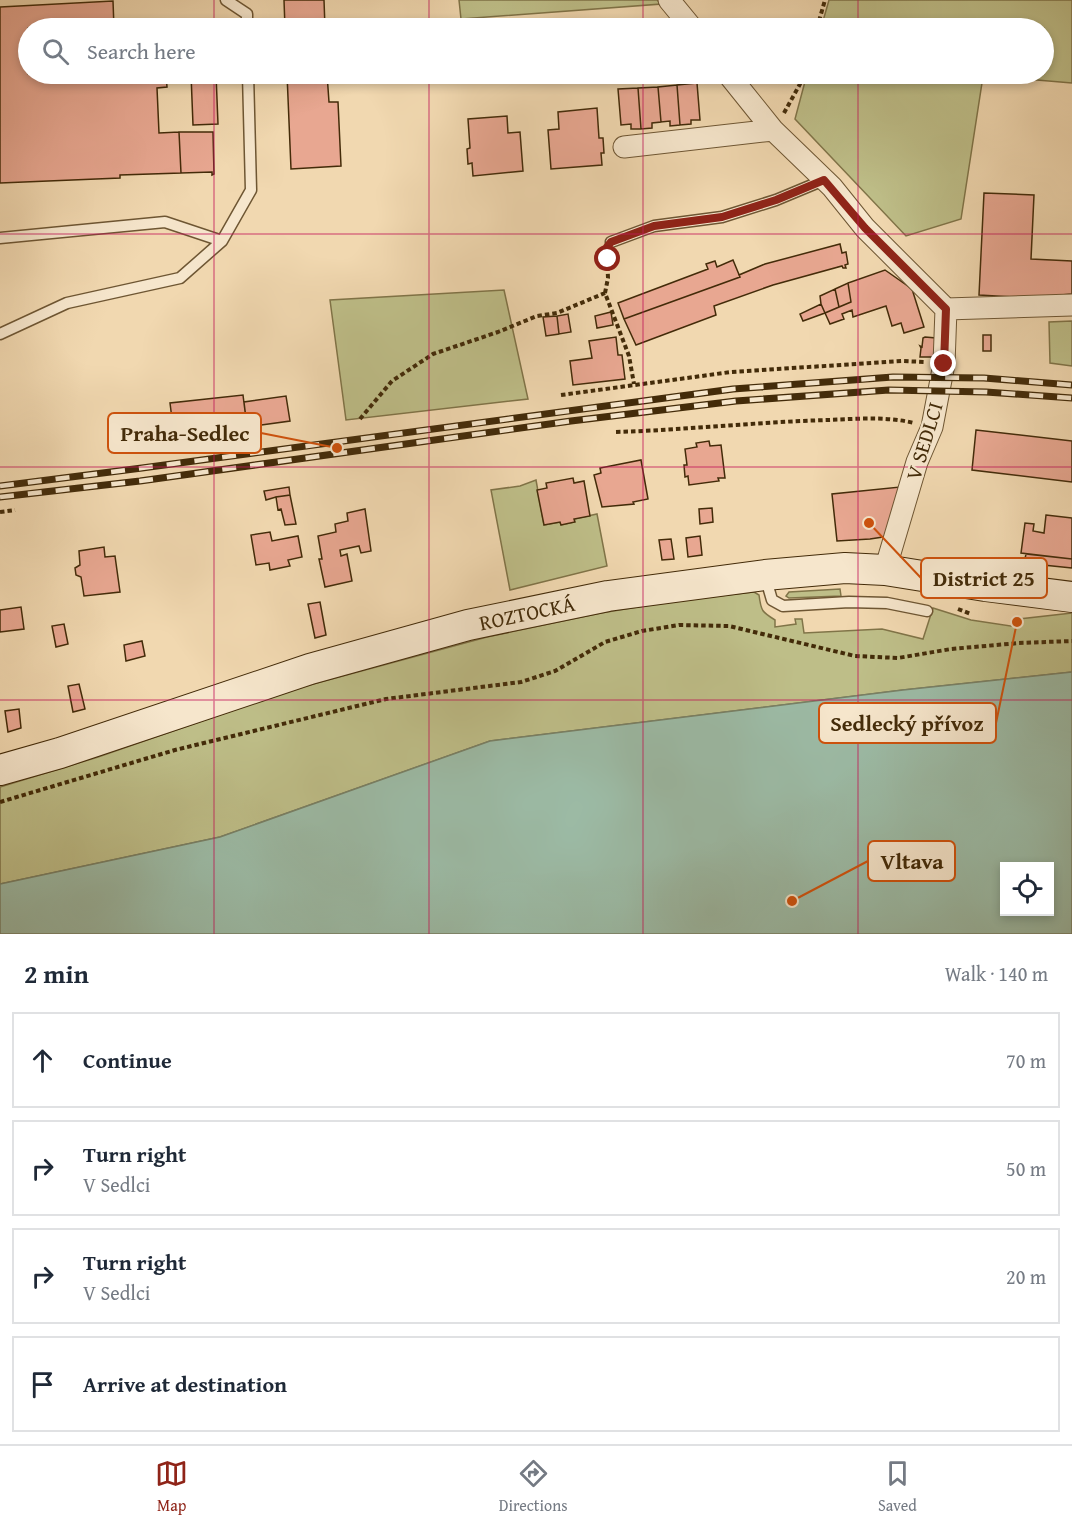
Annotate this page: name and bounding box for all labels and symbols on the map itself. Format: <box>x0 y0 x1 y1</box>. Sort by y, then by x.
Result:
route start <box>594 245 620 271</box>
route end <box>930 350 956 376</box>
street label: V SEDLCI <box>897 398 951 484</box>
callout: Praha-Sedlec <box>108 413 261 453</box>
text: Praha-Sedlec <box>121 417 249 449</box>
callout: District 25 <box>921 558 1047 598</box>
text: District 25 <box>933 562 1035 594</box>
street label: ROZTOCKÁ <box>476 588 578 638</box>
callout: Sedlecký přívoz <box>819 703 996 743</box>
text: Sedlecký přívoz <box>830 707 984 739</box>
callout: Vltava <box>868 841 955 881</box>
text: Vltava <box>881 845 944 877</box>

